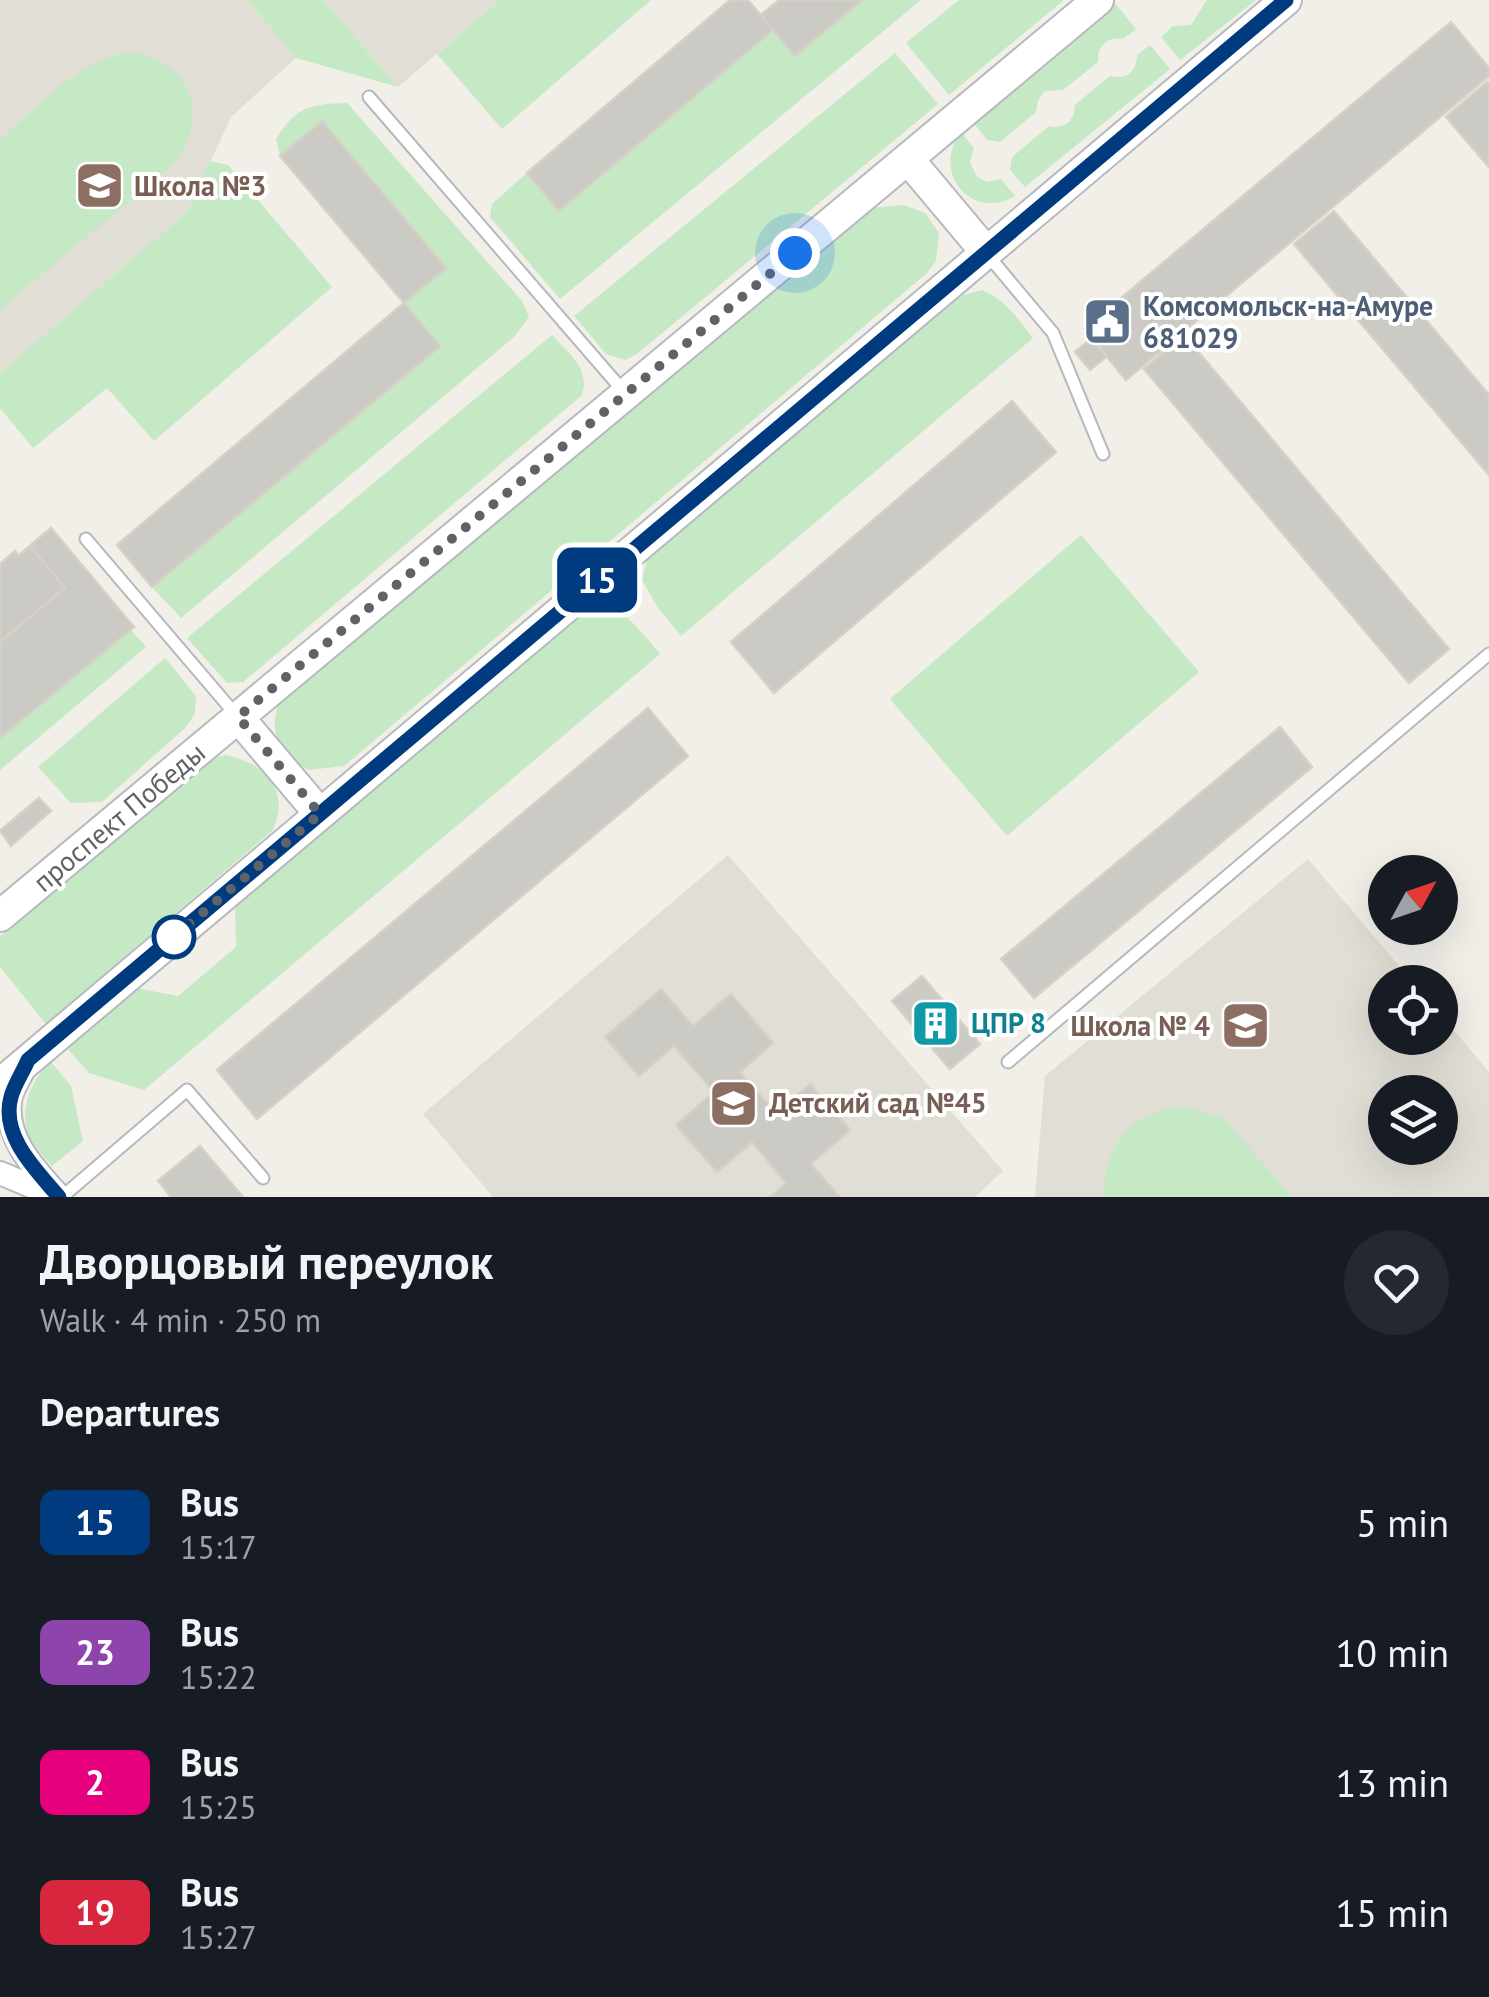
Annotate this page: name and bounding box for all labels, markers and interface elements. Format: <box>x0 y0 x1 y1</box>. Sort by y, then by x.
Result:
school or university icon: Школа №3 <box>73 160 125 212</box>
place label: Школа №3 <box>134 167 267 204</box>
your location <box>770 228 820 278</box>
place label: Комсомольск-на-Амуре 681029 <box>1143 287 1433 356</box>
public building icon: Комсомольск-на-Амуре 681029 <box>1082 296 1134 348</box>
line badge: 15 <box>552 548 642 612</box>
text: 15 <box>577 557 617 603</box>
street label: проспект Победы <box>25 734 212 900</box>
north arrow <box>1368 855 1458 945</box>
map controls <box>1368 855 1458 1165</box>
unlabelled marker <box>153 916 195 958</box>
button: locate <box>1368 965 1458 1055</box>
building icon: ЦПР 8 <box>910 997 962 1049</box>
school or university icon: Школа № 4 <box>1219 1000 1271 1052</box>
place label: ЦПР 8 <box>971 1004 1046 1041</box>
place label: Школа № 4 <box>1070 1007 1210 1044</box>
button: layers <box>1368 1075 1458 1165</box>
school or university icon: Детский сад №45 <box>708 1077 760 1129</box>
place label: Детский сад №45 <box>769 1084 987 1121</box>
text: Дворцовый переулок <box>40 1230 493 1292</box>
button: heart <box>1344 1230 1449 1335</box>
text: Walk · 4 min · 250 m <box>40 1299 321 1341</box>
text: Departures <box>40 1387 220 1436</box>
text: Bus <box>180 1477 239 1526</box>
text: 5 min <box>1356 1498 1449 1547</box>
text: 15 <box>75 1499 115 1545</box>
text: 15:17 <box>180 1526 257 1568</box>
text: Bus <box>180 1607 239 1656</box>
text: 10 min <box>1336 1628 1449 1677</box>
text: 23 <box>75 1629 115 1675</box>
text: 15:22 <box>180 1656 257 1698</box>
text: Bus <box>180 1737 239 1786</box>
text: 13 min <box>1336 1758 1449 1807</box>
text: 2 <box>85 1759 105 1805</box>
text: 15:25 <box>180 1786 257 1828</box>
text: Bus <box>180 1867 239 1916</box>
text: 15 min <box>1336 1888 1449 1937</box>
text: 19 <box>75 1889 115 1935</box>
text: 15:27 <box>180 1916 257 1958</box>

